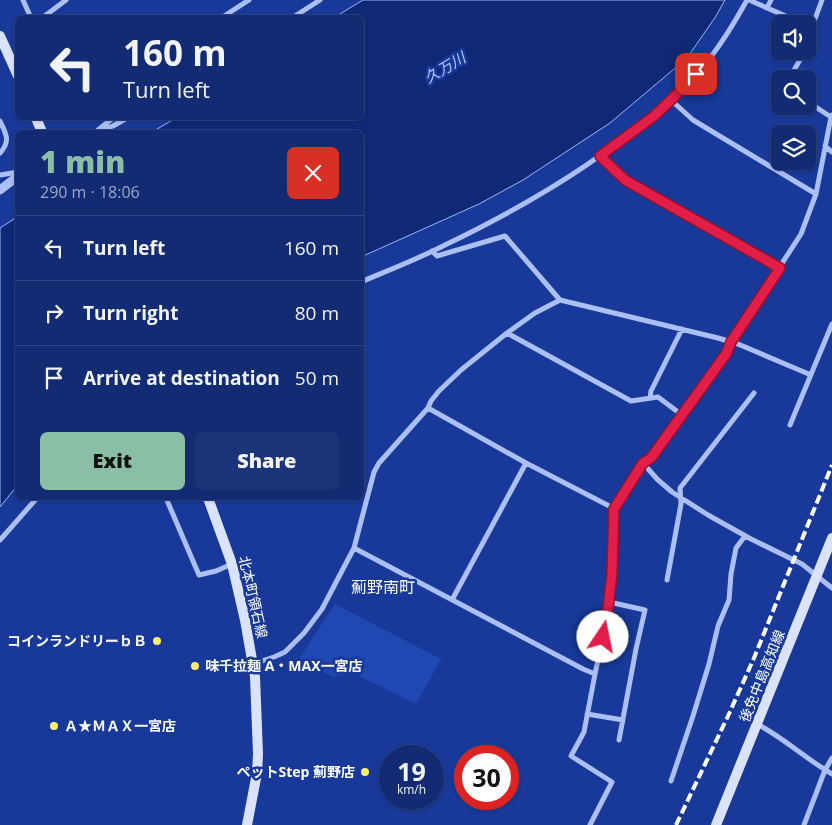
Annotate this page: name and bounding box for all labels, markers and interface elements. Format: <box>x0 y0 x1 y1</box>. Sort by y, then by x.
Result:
map controls <box>771 15 816 170</box>
button: sound <box>771 15 816 60</box>
text: 160 m <box>123 29 227 76</box>
icon: left <box>40 35 105 100</box>
water label: 久万川 <box>420 46 471 87</box>
pin <box>675 53 717 95</box>
icon: arrive <box>682 60 710 88</box>
button: search <box>771 70 816 115</box>
text: Turn left <box>123 74 210 104</box>
button: layers <box>771 125 816 170</box>
text: 1 min <box>40 141 125 182</box>
button: close <box>287 147 339 199</box>
text: 290 m · 18:06 <box>40 181 140 203</box>
icon: left <box>40 234 68 262</box>
text: Turn left <box>83 235 165 261</box>
text: 160 m <box>284 235 339 261</box>
icon: right <box>40 299 68 327</box>
text: Turn right <box>83 300 178 326</box>
text: 80 m <box>295 300 339 326</box>
icon: arrive <box>40 364 68 392</box>
text: Arrive at destination <box>83 365 280 391</box>
text: 50 m <box>295 365 339 391</box>
button: Exit <box>40 432 185 490</box>
button: Share <box>195 432 339 490</box>
street label: 北本町領石線 <box>235 554 272 640</box>
district label: 薊野南町 <box>351 576 415 598</box>
position arrow <box>576 610 628 662</box>
street label: 後免中島高知線 <box>734 627 789 725</box>
place label: コインランドリーｂＢ <box>7 631 147 650</box>
marker: コインランドリーｂＢ <box>151 635 163 647</box>
place label: 味千拉麺 A・MAX一宮店 <box>205 656 363 675</box>
marker: 味千拉麺 A・MAX一宮店 <box>189 660 201 672</box>
place label: Ａ★ＭＡＸ一宮店 <box>64 716 176 735</box>
marker: Ａ★ＭＡＸ一宮店 <box>48 720 60 732</box>
speed limit sign: 30 <box>454 745 519 810</box>
text: 19 <box>397 754 426 788</box>
place label: ペットStep 薊野店 <box>236 762 355 781</box>
marker: ペットStep 薊野店 <box>359 766 371 778</box>
text: km/h <box>397 781 426 798</box>

